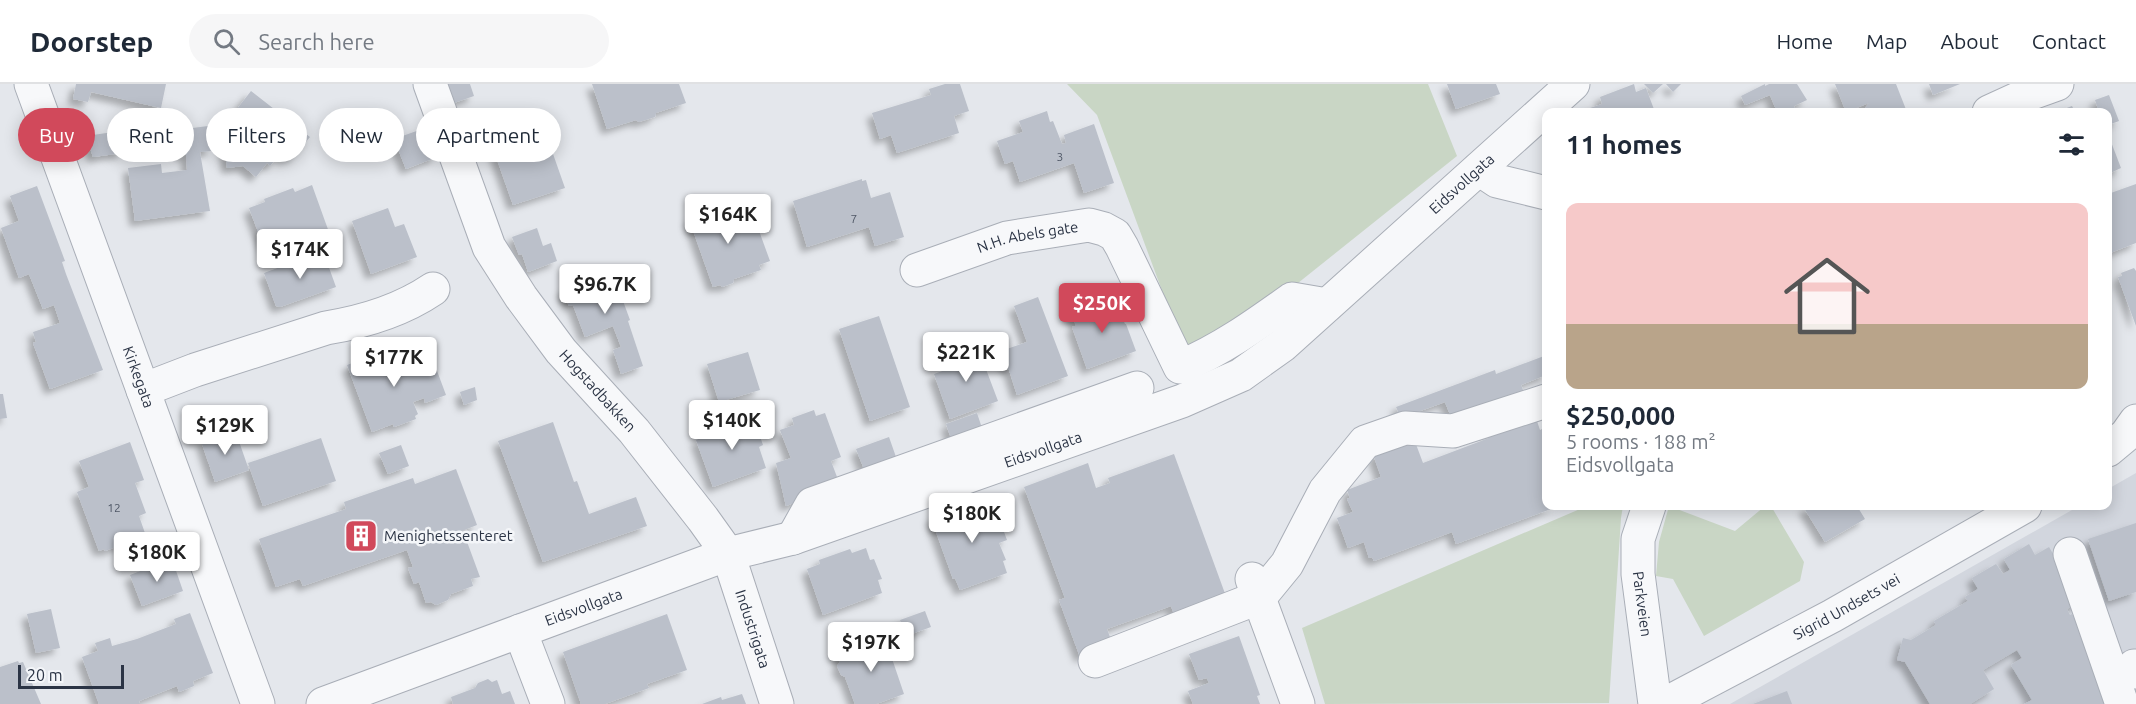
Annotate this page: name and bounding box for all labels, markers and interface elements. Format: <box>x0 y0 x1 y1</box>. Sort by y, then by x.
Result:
search box <box>189 14 609 68</box>
icon: search <box>210 25 243 58</box>
text: Doorstep <box>30 26 153 57</box>
text: Search here <box>258 29 375 54</box>
text: Home <box>1776 29 1833 53</box>
text: Map <box>1866 29 1907 53</box>
text: About <box>1940 29 1999 53</box>
text: Contact <box>2032 29 2106 53</box>
chip: Buy <box>18 108 95 162</box>
chip: Rent <box>107 108 194 162</box>
chip: Filters <box>206 108 307 162</box>
chip: New <box>319 108 404 162</box>
chip: Apartment <box>416 108 561 162</box>
icon: filters <box>2055 128 2088 161</box>
text: 11 homes <box>1566 130 1682 159</box>
house number: 3 <box>1057 150 1063 163</box>
street label: Eidsvollgata <box>1426 150 1497 217</box>
pin: $164K <box>686 194 770 245</box>
text: $164K <box>699 202 757 225</box>
house number: 7 <box>851 212 857 225</box>
street label: N.H. Abels gate <box>975 218 1079 256</box>
pin: $174K <box>258 229 342 280</box>
text: $174K <box>271 237 329 260</box>
icon: home <box>1773 242 1881 350</box>
pin: $96.7K <box>556 264 654 315</box>
text: $96.7K <box>573 272 637 295</box>
pin: $250K <box>1060 283 1144 334</box>
text: $250K <box>1073 291 1131 314</box>
pin: $221K <box>924 332 1008 383</box>
pin: $177K <box>352 337 436 388</box>
text: $221K <box>937 340 995 363</box>
street label: Kirkegata <box>120 344 158 410</box>
text: $177K <box>365 345 423 368</box>
street label: Hogstadbakken <box>556 346 640 435</box>
pin: $140K <box>690 400 774 451</box>
text: $250,000 <box>1566 401 1675 430</box>
pin: $129K <box>183 405 267 456</box>
text: $140K <box>703 408 761 431</box>
text: $129K <box>196 413 254 436</box>
street label: Eidsvollgata <box>1002 428 1084 471</box>
text: 5 rooms · 188 m² <box>1566 430 1716 453</box>
text: Eidsvollgata <box>1566 453 1674 476</box>
pin: $180K <box>930 493 1014 544</box>
house number: 12 <box>107 501 121 514</box>
text: $180K <box>943 501 1001 524</box>
building icon: Menighetssenteret <box>343 518 379 554</box>
place label: Menighetssenteret <box>384 527 513 544</box>
pin: $180K <box>115 532 199 583</box>
text: $180K <box>128 540 186 563</box>
street label: Parkveien <box>1630 570 1655 638</box>
street label: Sigrid Undsets vei <box>1790 570 1903 643</box>
street label: Eidsvollgata <box>542 585 625 629</box>
street label: Industrigata <box>732 588 774 670</box>
pin: $197K <box>829 622 913 673</box>
text: $197K <box>842 630 900 653</box>
scale bar <box>18 662 124 690</box>
text: 20 m <box>27 666 63 684</box>

